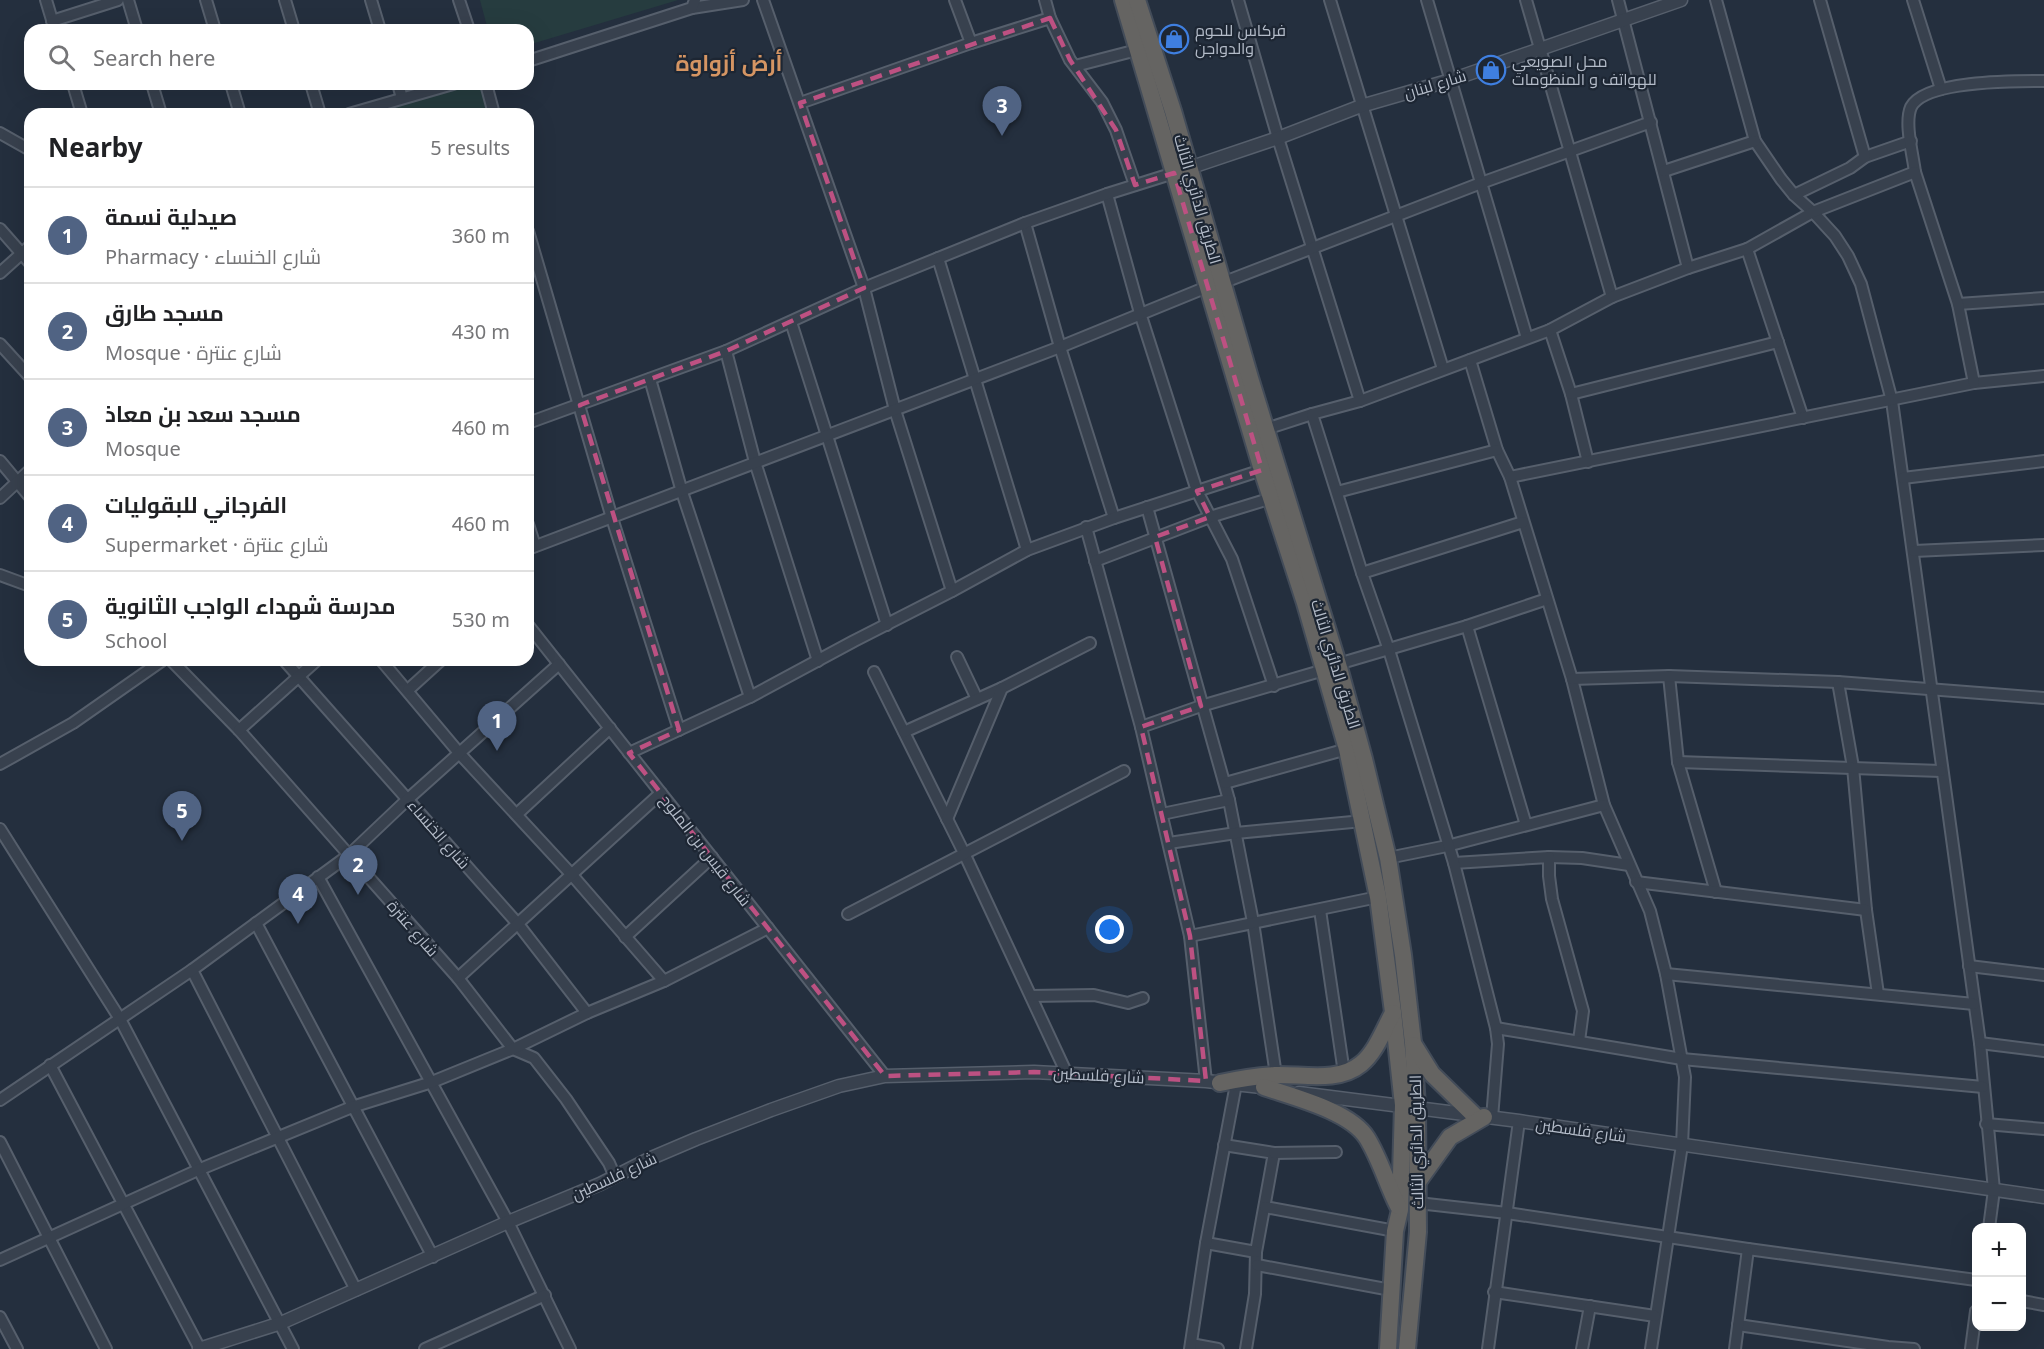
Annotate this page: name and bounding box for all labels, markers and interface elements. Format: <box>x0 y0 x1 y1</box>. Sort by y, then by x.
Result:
place label: فركاس للحوم والدواجن <box>1195 19 1286 59</box>
shop icon: فركاس للحوم والدواجن <box>1158 23 1190 55</box>
search box <box>24 24 534 90</box>
icon: search <box>45 41 78 74</box>
text: Search here <box>93 42 215 72</box>
district label: أرض أزواوة <box>676 47 783 77</box>
place label: محل الصويعي للهواتف و المنظومات <box>1512 50 1657 90</box>
shop icon: محل الصويعي للهواتف و المنظومات <box>1475 54 1507 86</box>
street label: شارع لبنان <box>1401 64 1469 105</box>
pin: 3 <box>982 86 1022 136</box>
text: Nearby <box>48 129 143 165</box>
street label: الطريق الدائري الثالث <box>1166 131 1227 267</box>
text: 5 results <box>430 134 510 161</box>
text: صيدلية نسمة <box>105 201 237 231</box>
text: 1 <box>62 222 73 249</box>
text: 360 m <box>452 222 510 249</box>
text: Pharmacy · شارع الخنساء <box>105 243 321 270</box>
text: مسجد طارق <box>105 297 224 327</box>
text: 2 <box>62 318 73 345</box>
text: 430 m <box>452 318 510 345</box>
text: Mosque · شارع عنترة <box>105 339 282 366</box>
text: مسجد سعد بن معاذ <box>105 398 301 428</box>
text: 3 <box>62 414 73 441</box>
text: 460 m <box>452 414 510 441</box>
text: Mosque <box>105 435 181 462</box>
text: الفرجاني للبقوليات <box>105 489 287 519</box>
text: 4 <box>62 510 73 537</box>
text: 460 m <box>452 510 510 537</box>
text: Supermarket · شارع عنترة <box>105 531 329 558</box>
text: مدرسة شهداء الواجب الثانوية <box>105 590 395 620</box>
street label: الطريق الدائري الثالث <box>1303 597 1366 732</box>
text: 5 <box>62 606 73 633</box>
text: 530 m <box>452 606 510 633</box>
text: School <box>105 627 167 654</box>
pin: 1 <box>478 702 516 751</box>
street label: شارع قيس بن الملوح <box>655 790 757 911</box>
pin: 5 <box>162 792 201 841</box>
street label: شارع الخنساء <box>402 795 475 874</box>
pin: 2 <box>338 846 378 895</box>
pin: 4 <box>278 874 318 924</box>
street label: شارع عنترة <box>382 895 444 962</box>
your location <box>1095 915 1124 944</box>
street label: شارع فلسطين <box>1053 1062 1145 1089</box>
street label: الطريق الدائري الثالث <box>1404 1075 1431 1209</box>
street label: شارع فلسطين <box>1534 1113 1628 1148</box>
street label: شارع فلسطين <box>568 1147 660 1206</box>
map controls <box>1972 1223 2026 1331</box>
button: + <box>1972 1223 2026 1277</box>
button: − <box>1972 1277 2026 1331</box>

